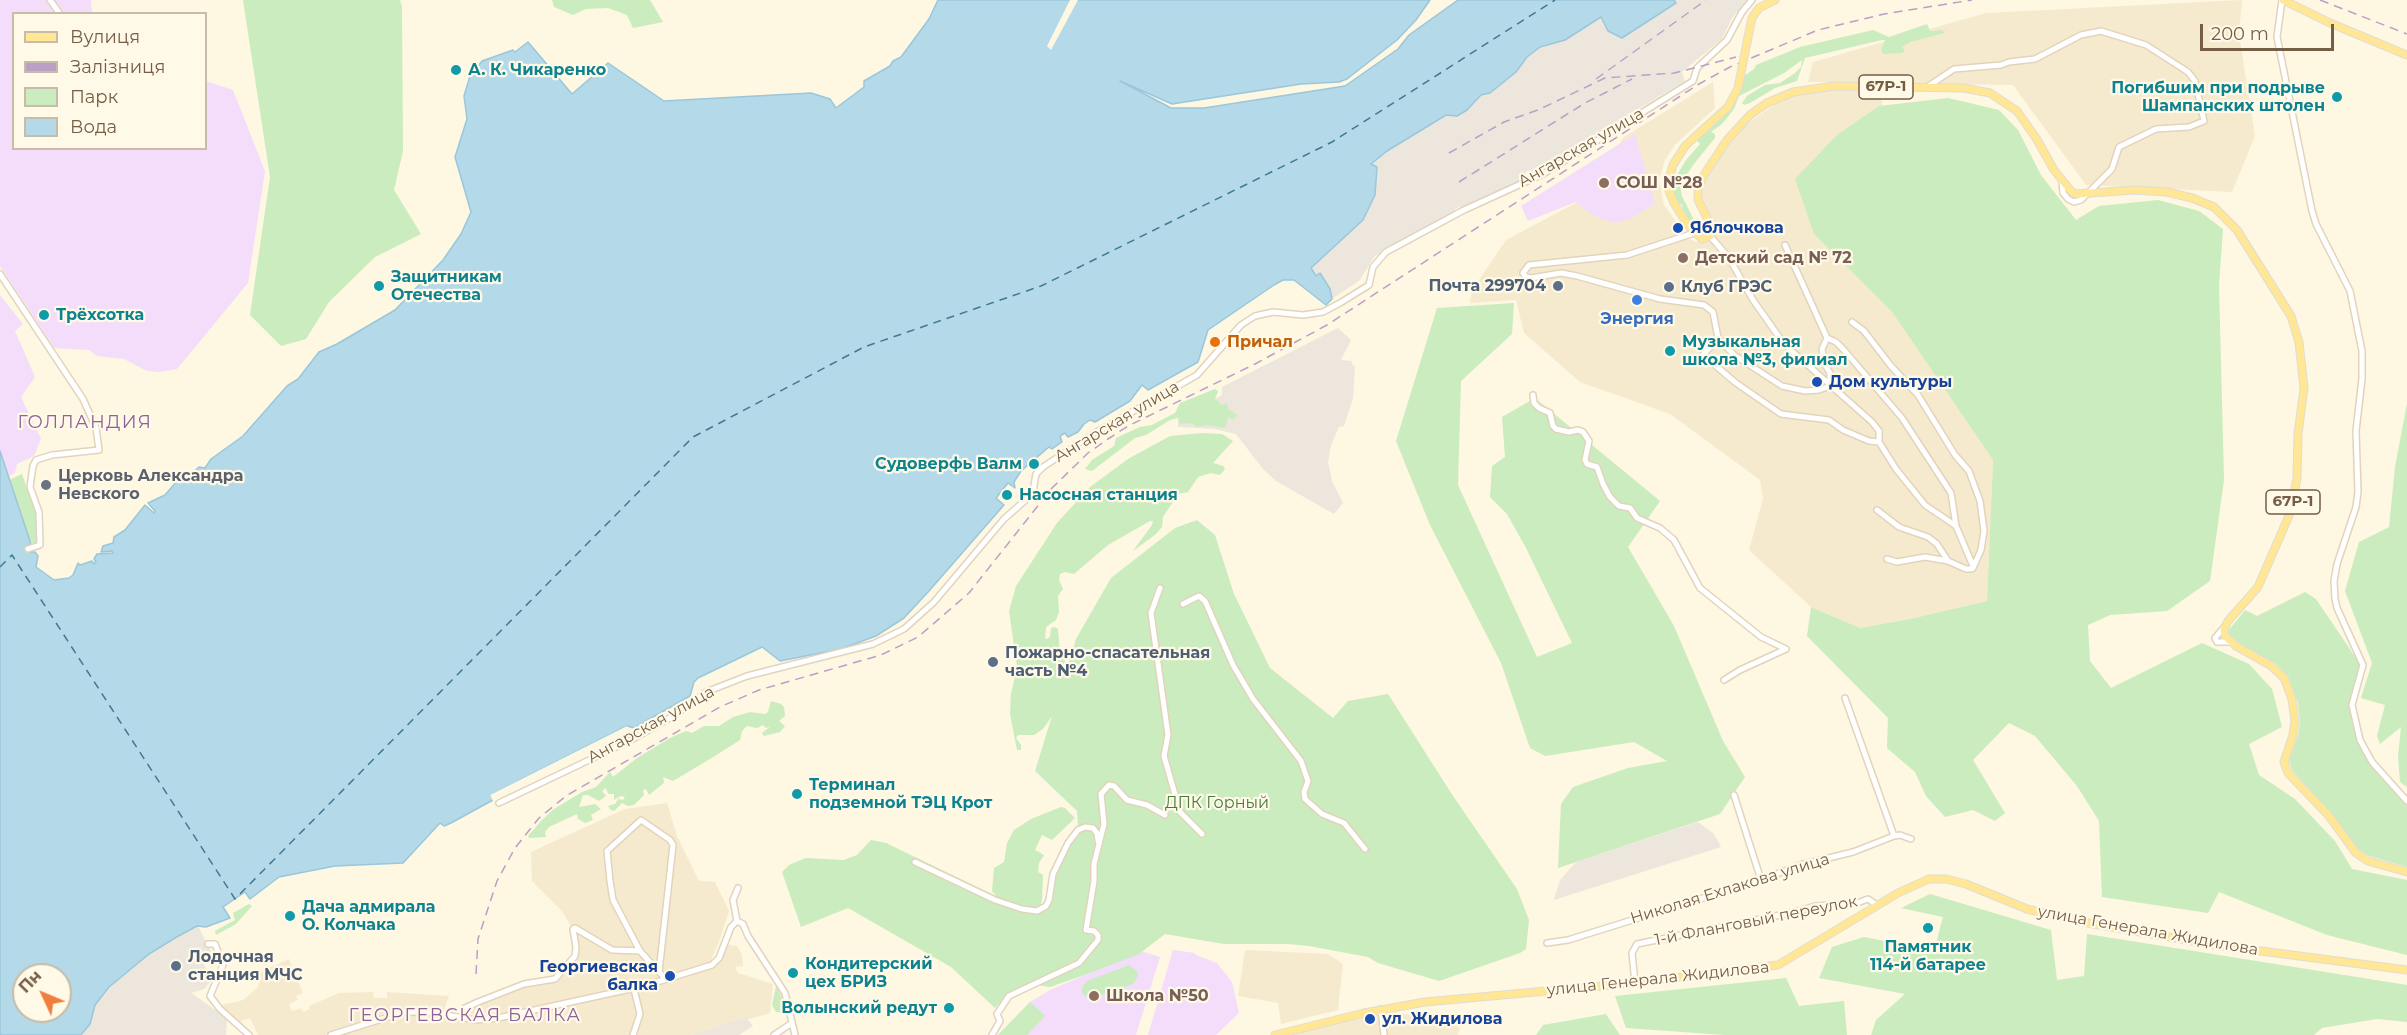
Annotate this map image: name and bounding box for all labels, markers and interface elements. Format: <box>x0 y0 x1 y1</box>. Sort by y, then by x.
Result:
legend <box>12 12 207 150</box>
scale bar <box>2203 12 2336 50</box>
text: 200 m <box>2211 23 2269 45</box>
text: Вулиця <box>70 26 140 48</box>
text: Залізниця <box>70 56 165 78</box>
place label: А. К. Чикаренко <box>468 60 606 80</box>
marker: А. К. Чикаренко <box>449 63 463 77</box>
road number: 67Р-1 <box>1859 75 1913 99</box>
place label: Погибшим при подрыве Шампанских штолен <box>2111 78 2325 116</box>
text: Парк <box>70 86 118 108</box>
marker: Погибшим при подрыве Шампанских штолен <box>2330 90 2344 104</box>
street label: Ангарская улица <box>1515 104 1647 192</box>
text: Вода <box>70 116 117 138</box>
place label: СОШ №28 <box>1616 173 1702 193</box>
marker: СОШ №28 <box>1597 176 1611 190</box>
place label: Яблочкова <box>1690 218 1784 238</box>
marker: Яблочкова <box>1671 221 1685 235</box>
place label: Детский сад № 72 <box>1695 248 1852 268</box>
marker: Детский сад № 72 <box>1676 251 1690 265</box>
place label: Защитникам Отечества <box>391 267 502 305</box>
place label: Почта 299704 <box>1428 276 1546 296</box>
place label: Клуб ГРЭС <box>1681 277 1772 297</box>
marker: Защитникам Отечества <box>372 279 386 293</box>
marker: Почта 299704 <box>1551 279 1565 293</box>
marker: Клуб ГРЭС <box>1662 280 1676 294</box>
marker: Энергия <box>1630 293 1644 307</box>
place label: Трёхсотка <box>56 305 144 325</box>
marker: Трёхсотка <box>37 308 51 322</box>
place label: Энергия <box>1600 309 1674 329</box>
place label: Причал <box>1227 332 1293 352</box>
place label: Музыкальная школа №3, филиал <box>1682 332 1848 370</box>
marker: Причал <box>1208 335 1222 349</box>
marker: Музыкальная школа №3, филиал <box>1663 344 1677 358</box>
place label: Дом культуры <box>1829 372 1952 392</box>
marker: Дом культуры <box>1810 375 1824 389</box>
street label: Ангарская улица <box>1051 377 1183 467</box>
district label: ГОЛЛАНДИЯ <box>17 412 153 434</box>
place label: Судоверфь Валм <box>875 454 1022 474</box>
marker: Судоверфь Валм <box>1027 457 1041 471</box>
place label: Церковь Александра Невского <box>58 466 243 504</box>
marker: Церковь Александра Невского <box>39 478 53 492</box>
place label: Насосная станция <box>1019 485 1178 505</box>
marker: Насосная станция <box>1000 488 1014 502</box>
road number: 67Р-1 <box>2266 490 2320 514</box>
place label: Пожарно-спасательная часть №4 <box>1005 643 1210 681</box>
marker: Пожарно-спасательная часть №4 <box>986 655 1000 669</box>
street label: Ангарская улица <box>584 682 718 768</box>
place label: Терминал подземной ТЭЦ Крот <box>809 775 992 813</box>
marker: Терминал подземной ТЭЦ Крот <box>790 787 804 801</box>
park label: ДПК Горный <box>1165 793 1269 813</box>
street label: Николая Ехлакова улица <box>1628 850 1832 928</box>
street label: 1-й Фланговый переулок <box>1653 892 1859 950</box>
place label: Дача адмирала О. Колчака <box>302 897 436 935</box>
street label: улица Генерала Жидилова <box>2036 902 2260 960</box>
marker: Дача адмирала О. Колчака <box>283 909 297 923</box>
marker: Памятник 114-й батарее <box>1921 921 1935 935</box>
place label: Памятник 114-й батарее <box>1870 937 1986 975</box>
place label: Лодочная станция МЧС <box>188 947 303 985</box>
place label: Кондитерский цех БРИЗ <box>805 954 932 992</box>
place label: Георгиевская балка <box>539 957 658 995</box>
street label: улица Генерала Жидилова <box>1546 958 1770 1000</box>
marker: Лодочная станция МЧС <box>169 959 183 973</box>
north arrow <box>12 963 72 1023</box>
text: Пн <box>15 966 45 997</box>
marker: Кондитерский цех БРИЗ <box>786 966 800 980</box>
marker: Георгиевская балка <box>663 969 677 983</box>
place label: Школа №50 <box>1106 986 1209 1006</box>
marker: Школа №50 <box>1087 989 1101 1003</box>
place label: Волынский редут <box>781 998 937 1018</box>
marker: Волынский редут <box>942 1001 956 1015</box>
district label: ГЕОРГЕВСКАЯ БАЛКА <box>349 1005 581 1027</box>
place label: ул. Жидилова <box>1382 1009 1502 1029</box>
marker: ул. Жидилова <box>1363 1012 1377 1026</box>

